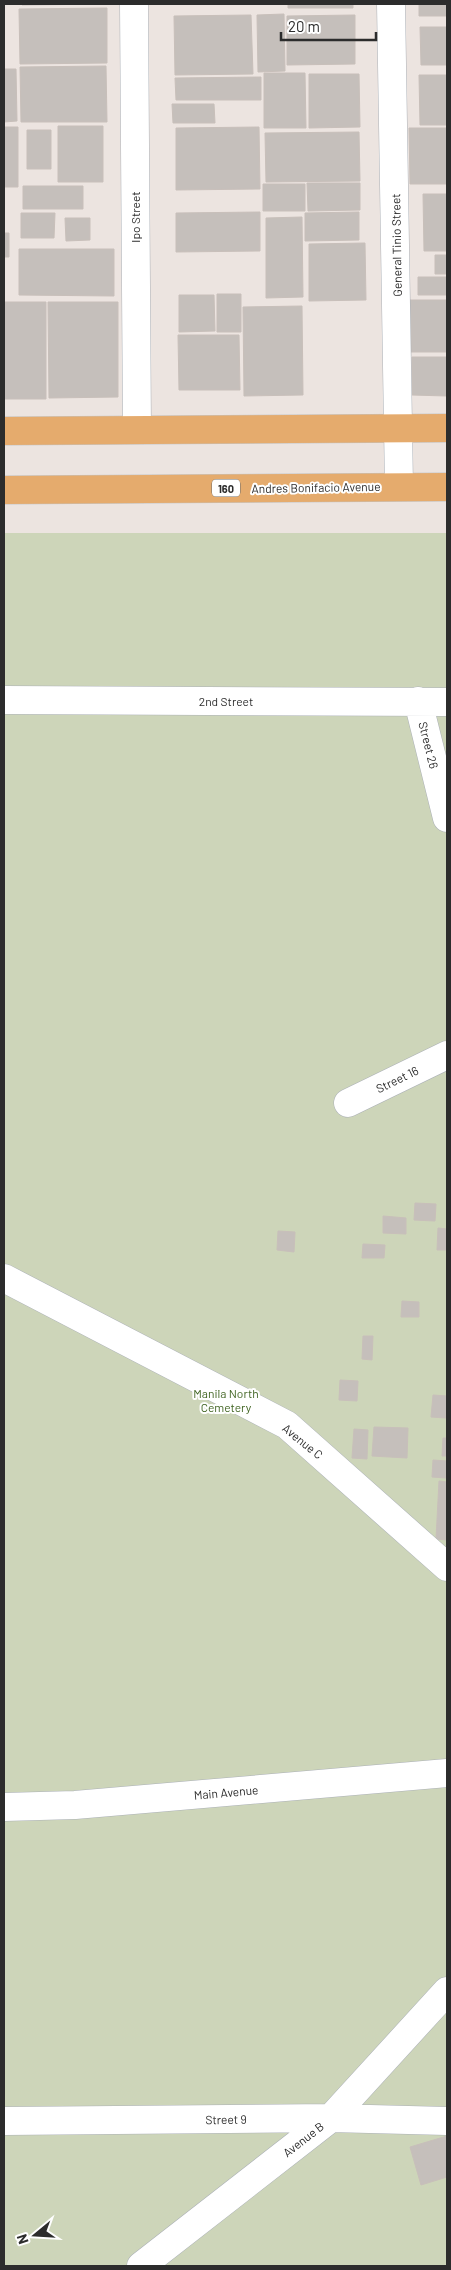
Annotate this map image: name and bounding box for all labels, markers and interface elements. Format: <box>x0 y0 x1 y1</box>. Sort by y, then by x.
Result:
scale bar <box>281 10 376 42</box>
text: 20 m <box>288 17 320 35</box>
street label: Ipo Street <box>128 191 142 243</box>
street label: General Tinio Street <box>388 193 404 297</box>
road number: 160 <box>212 479 240 496</box>
street label: Andres Bonifacio Avenue <box>251 479 381 495</box>
street label: 2nd Street <box>199 694 253 708</box>
street label: Street 26 <box>416 720 442 770</box>
street label: Street 16 <box>373 1063 421 1095</box>
park label: Manila North Cemetery <box>193 1386 259 1414</box>
street label: Avenue C <box>280 1421 326 1461</box>
street label: Main Avenue <box>193 1782 259 1802</box>
street label: Street 9 <box>205 2112 247 2126</box>
street label: Avenue B <box>280 2119 326 2159</box>
north arrow <box>10 2210 60 2260</box>
text: N <box>13 2232 32 2246</box>

